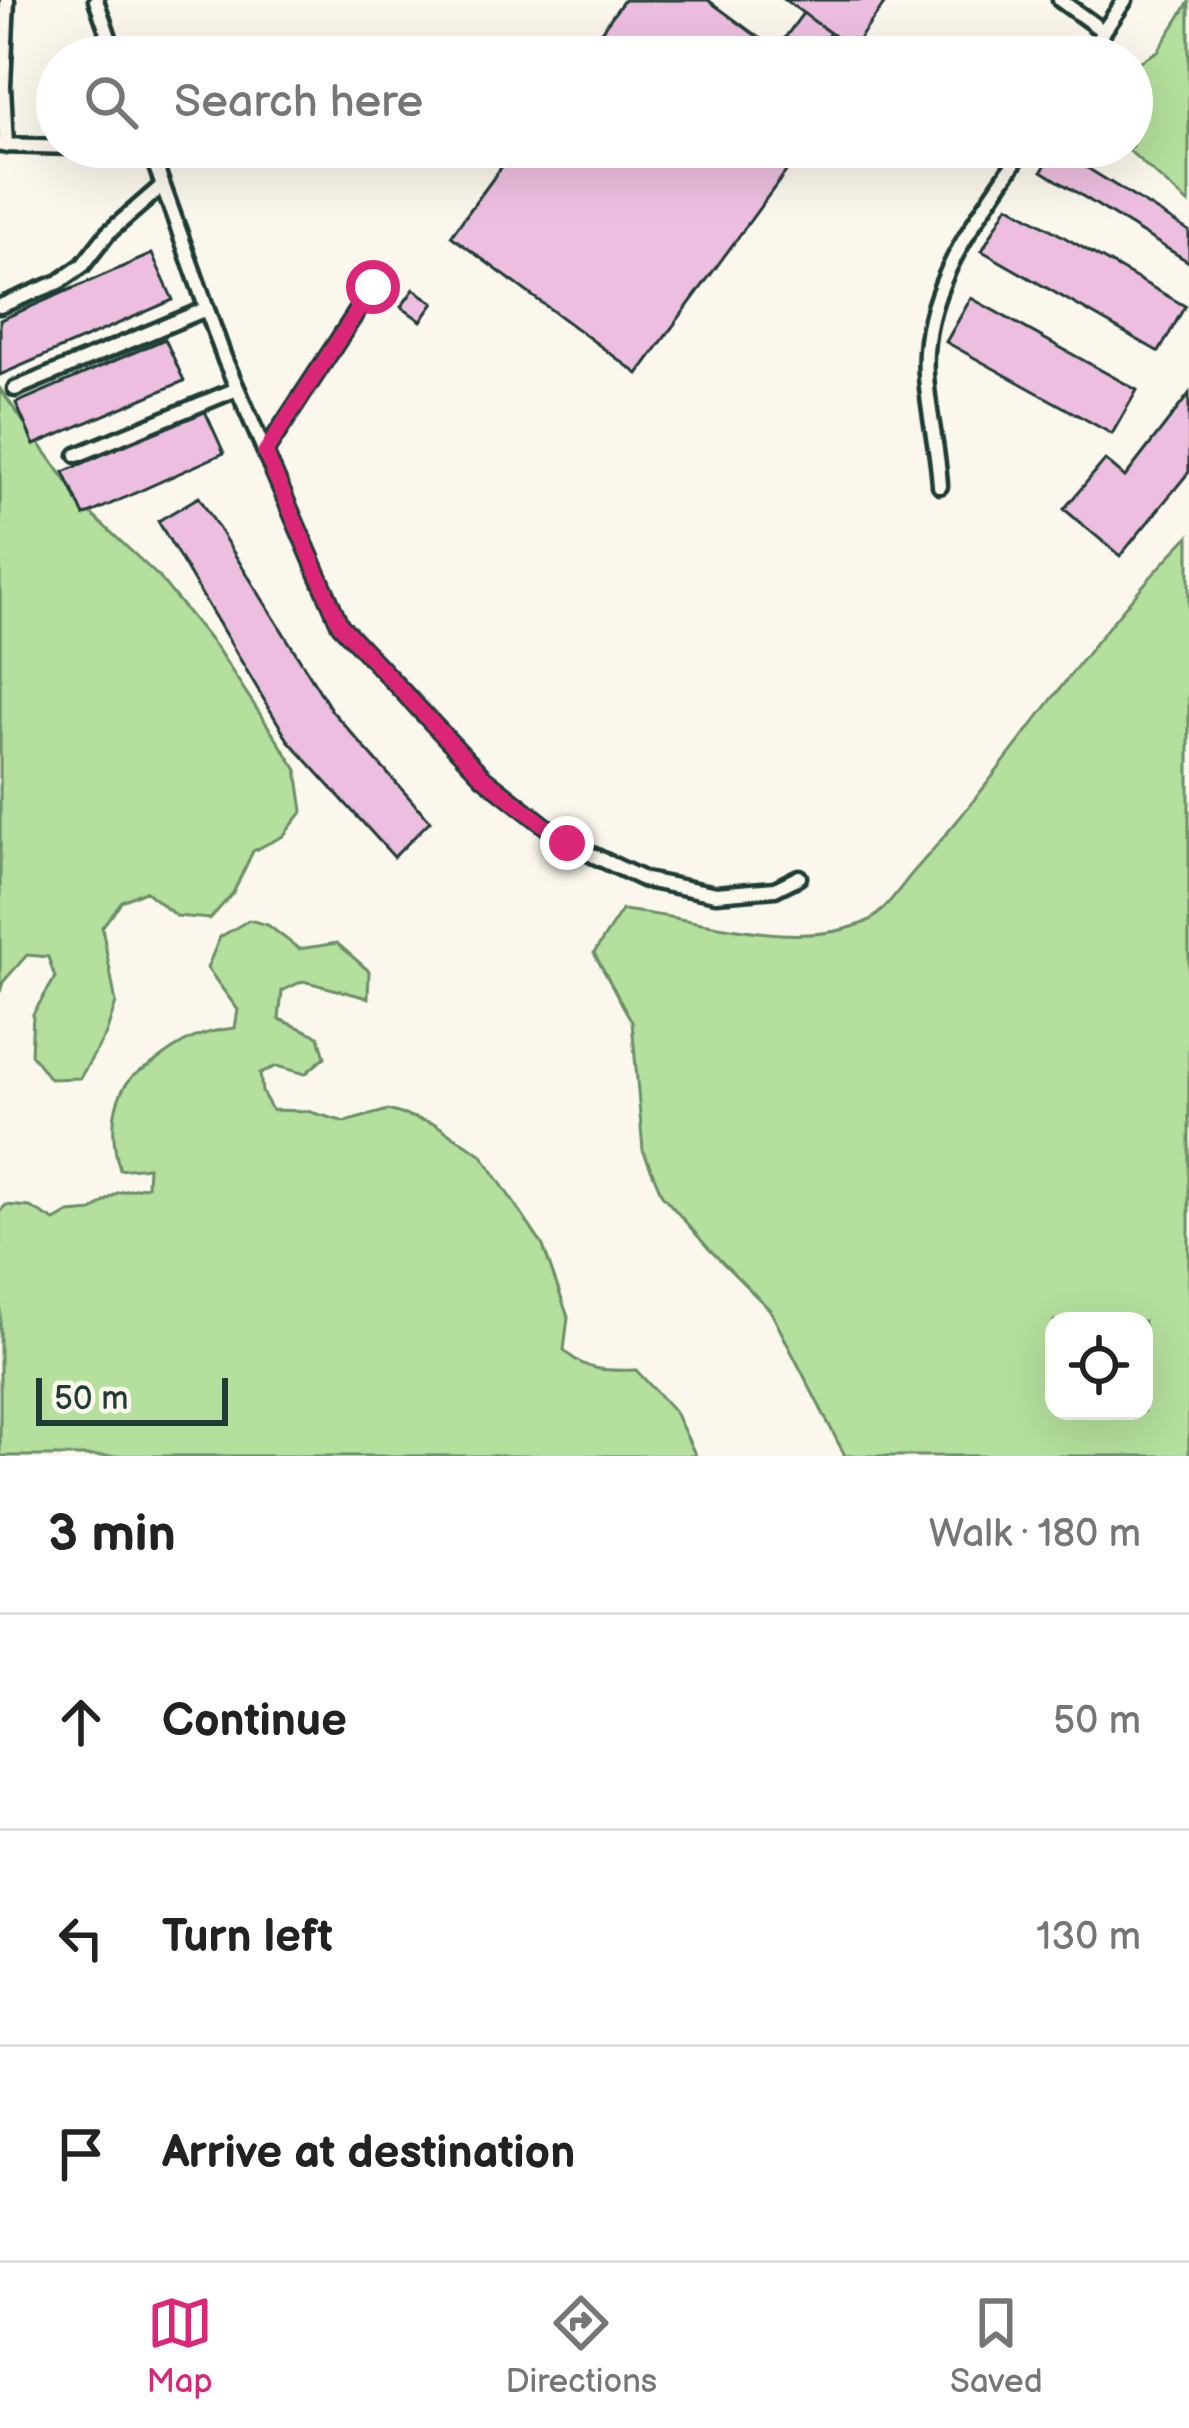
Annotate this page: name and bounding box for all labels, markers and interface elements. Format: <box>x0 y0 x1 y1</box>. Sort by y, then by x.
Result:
search box <box>36 36 1153 168</box>
icon: search <box>78 69 144 135</box>
text: Search here <box>174 75 423 130</box>
route start <box>346 260 400 314</box>
route end <box>540 816 594 870</box>
map controls <box>1045 1312 1153 1420</box>
button: locate <box>1045 1312 1153 1420</box>
scale bar <box>36 1372 228 1425</box>
text: 50 m <box>54 1379 129 1419</box>
text: 3 min <box>48 1504 176 1565</box>
text: Walk · 180 m <box>929 1511 1141 1558</box>
icon: ahead <box>48 1689 114 1755</box>
text: Continue <box>162 1694 347 1749</box>
text: 50 m <box>1053 1698 1141 1745</box>
icon: left <box>48 1905 114 1971</box>
text: Turn left <box>162 1910 333 1965</box>
text: 130 m <box>1036 1914 1141 1961</box>
icon: arrive <box>48 2121 114 2187</box>
text: Arrive at destination <box>162 2126 575 2181</box>
tab: Map <box>146 2290 213 2402</box>
tab: Directions <box>505 2290 657 2402</box>
tab: Saved <box>950 2290 1043 2402</box>

